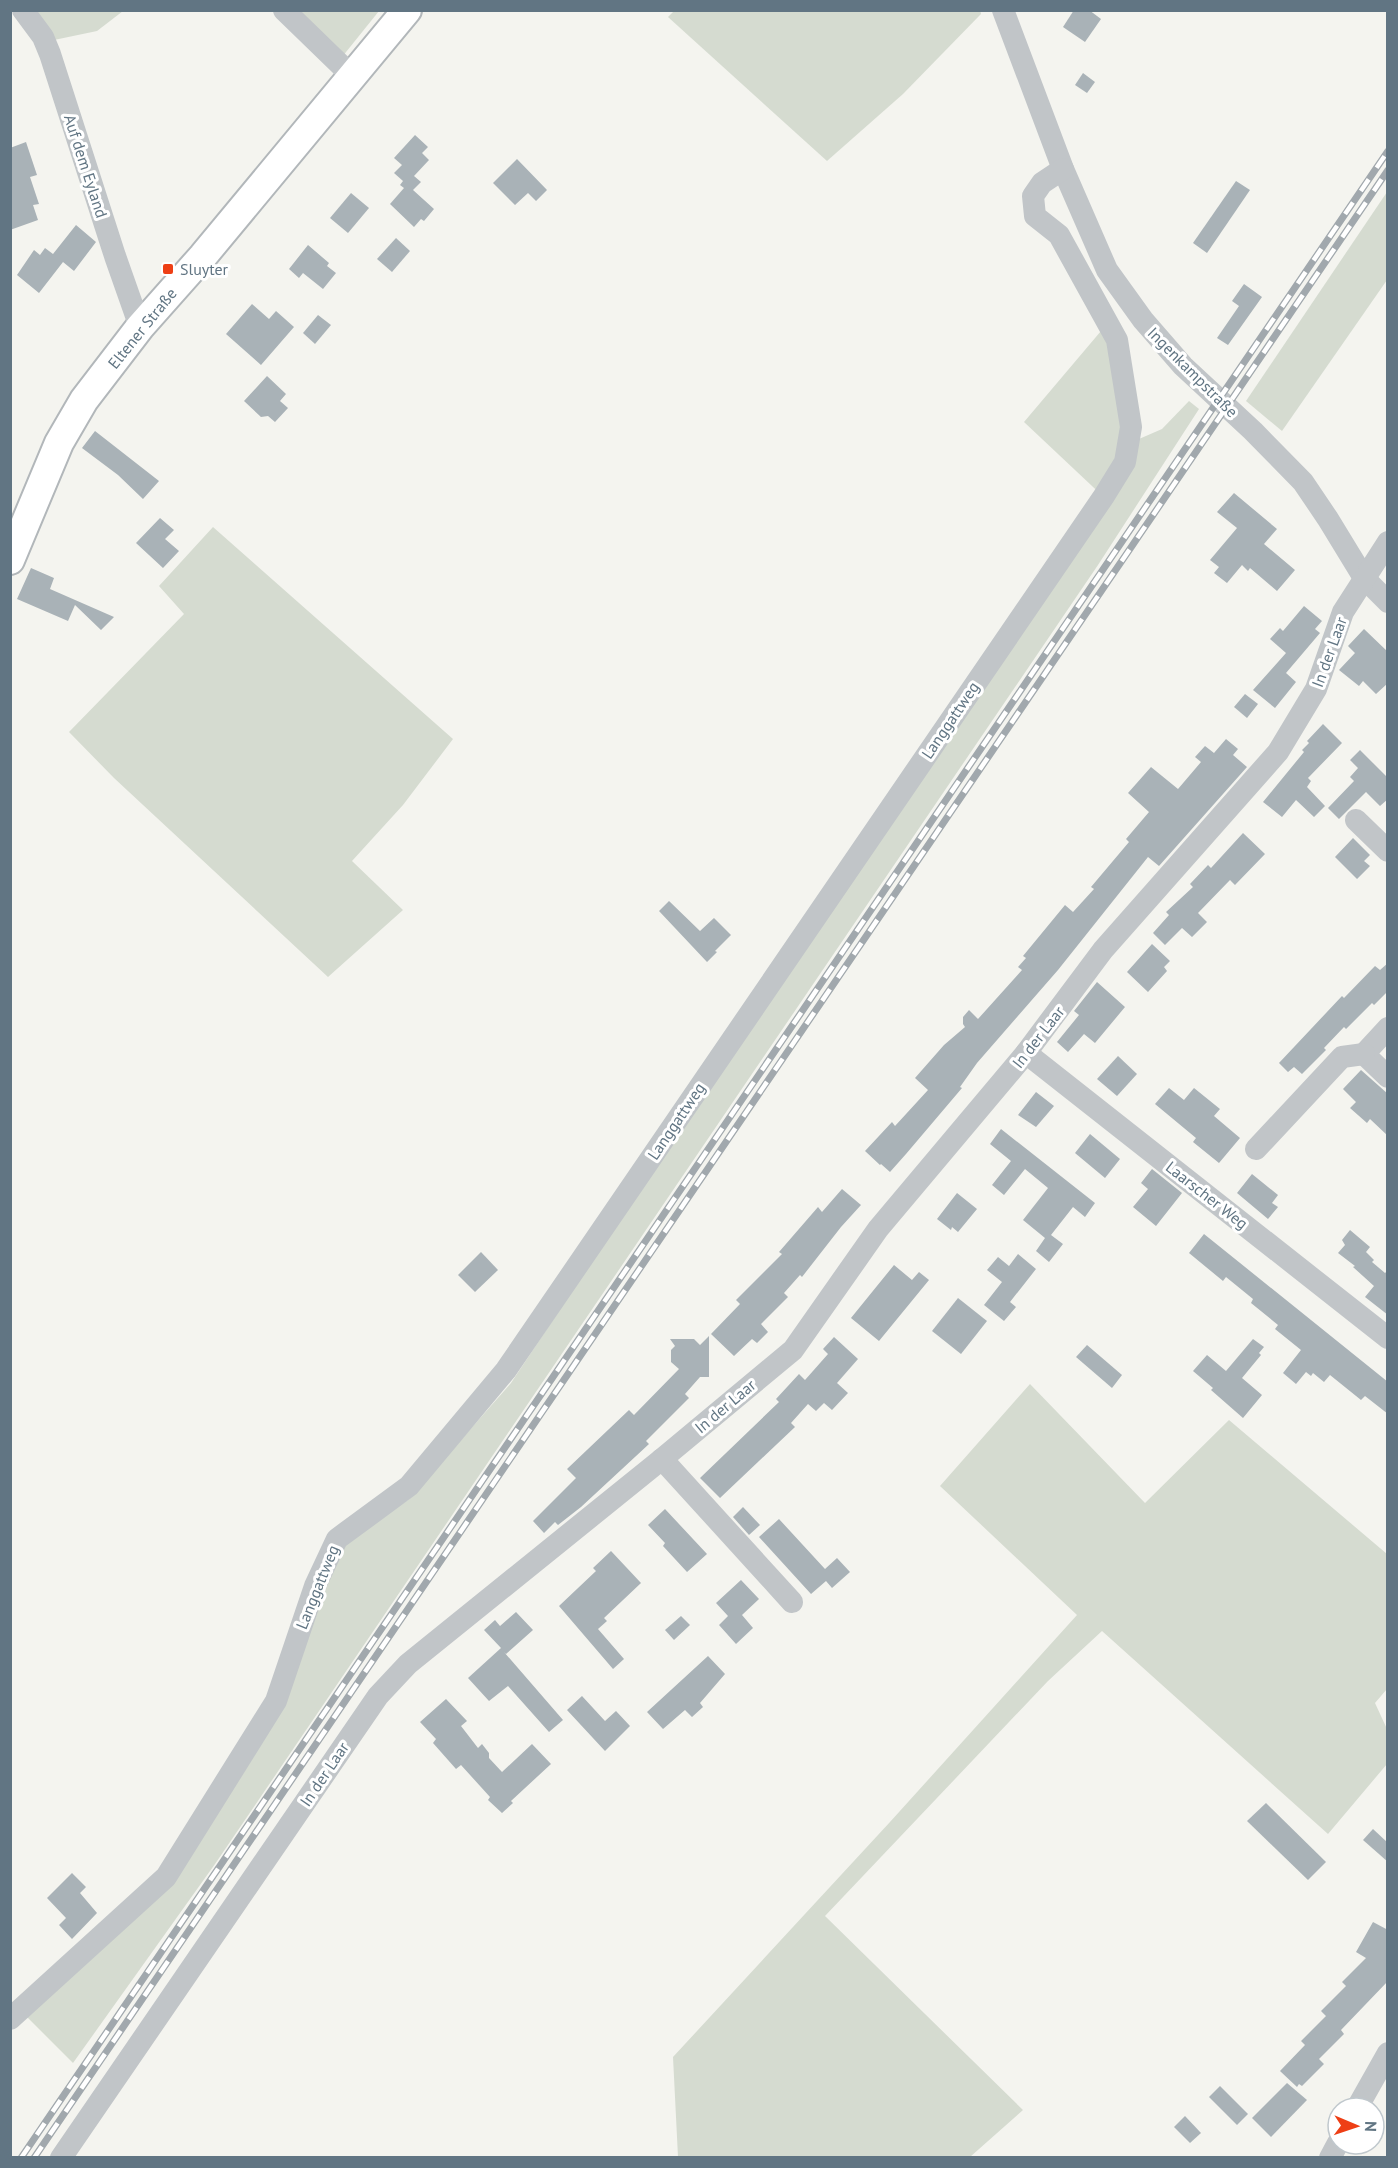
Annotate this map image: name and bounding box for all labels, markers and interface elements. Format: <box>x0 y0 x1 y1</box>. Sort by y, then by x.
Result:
street label: Auf dem Eyland <box>60 112 112 220</box>
place label: Sluyter <box>180 259 229 279</box>
marker: Sluyter <box>161 262 175 276</box>
street label: Eltener Straße <box>103 284 181 372</box>
street label: Ingenkampstraße <box>1144 323 1242 421</box>
street label: In der Laar <box>1307 614 1351 690</box>
street label: Langgattweg <box>917 678 983 762</box>
street label: In der Laar <box>1008 1001 1069 1072</box>
street label: Langgattweg <box>643 1079 709 1163</box>
street label: Laarscher Weg <box>1162 1157 1252 1233</box>
street label: In der Laar <box>690 1374 760 1437</box>
street label: Langgattweg <box>291 1542 343 1632</box>
street label: In der Laar <box>295 1738 353 1810</box>
north arrow <box>1326 2096 1386 2156</box>
text: N <box>1361 2121 1381 2132</box>

